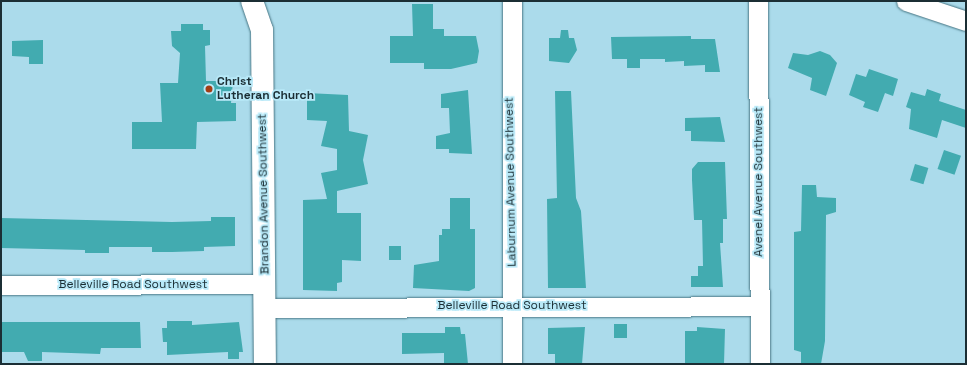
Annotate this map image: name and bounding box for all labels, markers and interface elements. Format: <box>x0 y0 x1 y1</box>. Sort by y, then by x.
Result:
place label: Christ Lutheran Church <box>217 75 314 103</box>
marker: Christ Lutheran Church <box>204 84 214 94</box>
street label: Laburnum Avenue Southwest <box>502 97 520 267</box>
street label: Avenel Avenue Southwest <box>752 107 766 257</box>
street label: Brandon Avenue Southwest <box>255 113 273 275</box>
street label: Belleville Road Southwest <box>58 278 208 292</box>
street label: Belleville Road Southwest <box>437 299 587 313</box>

